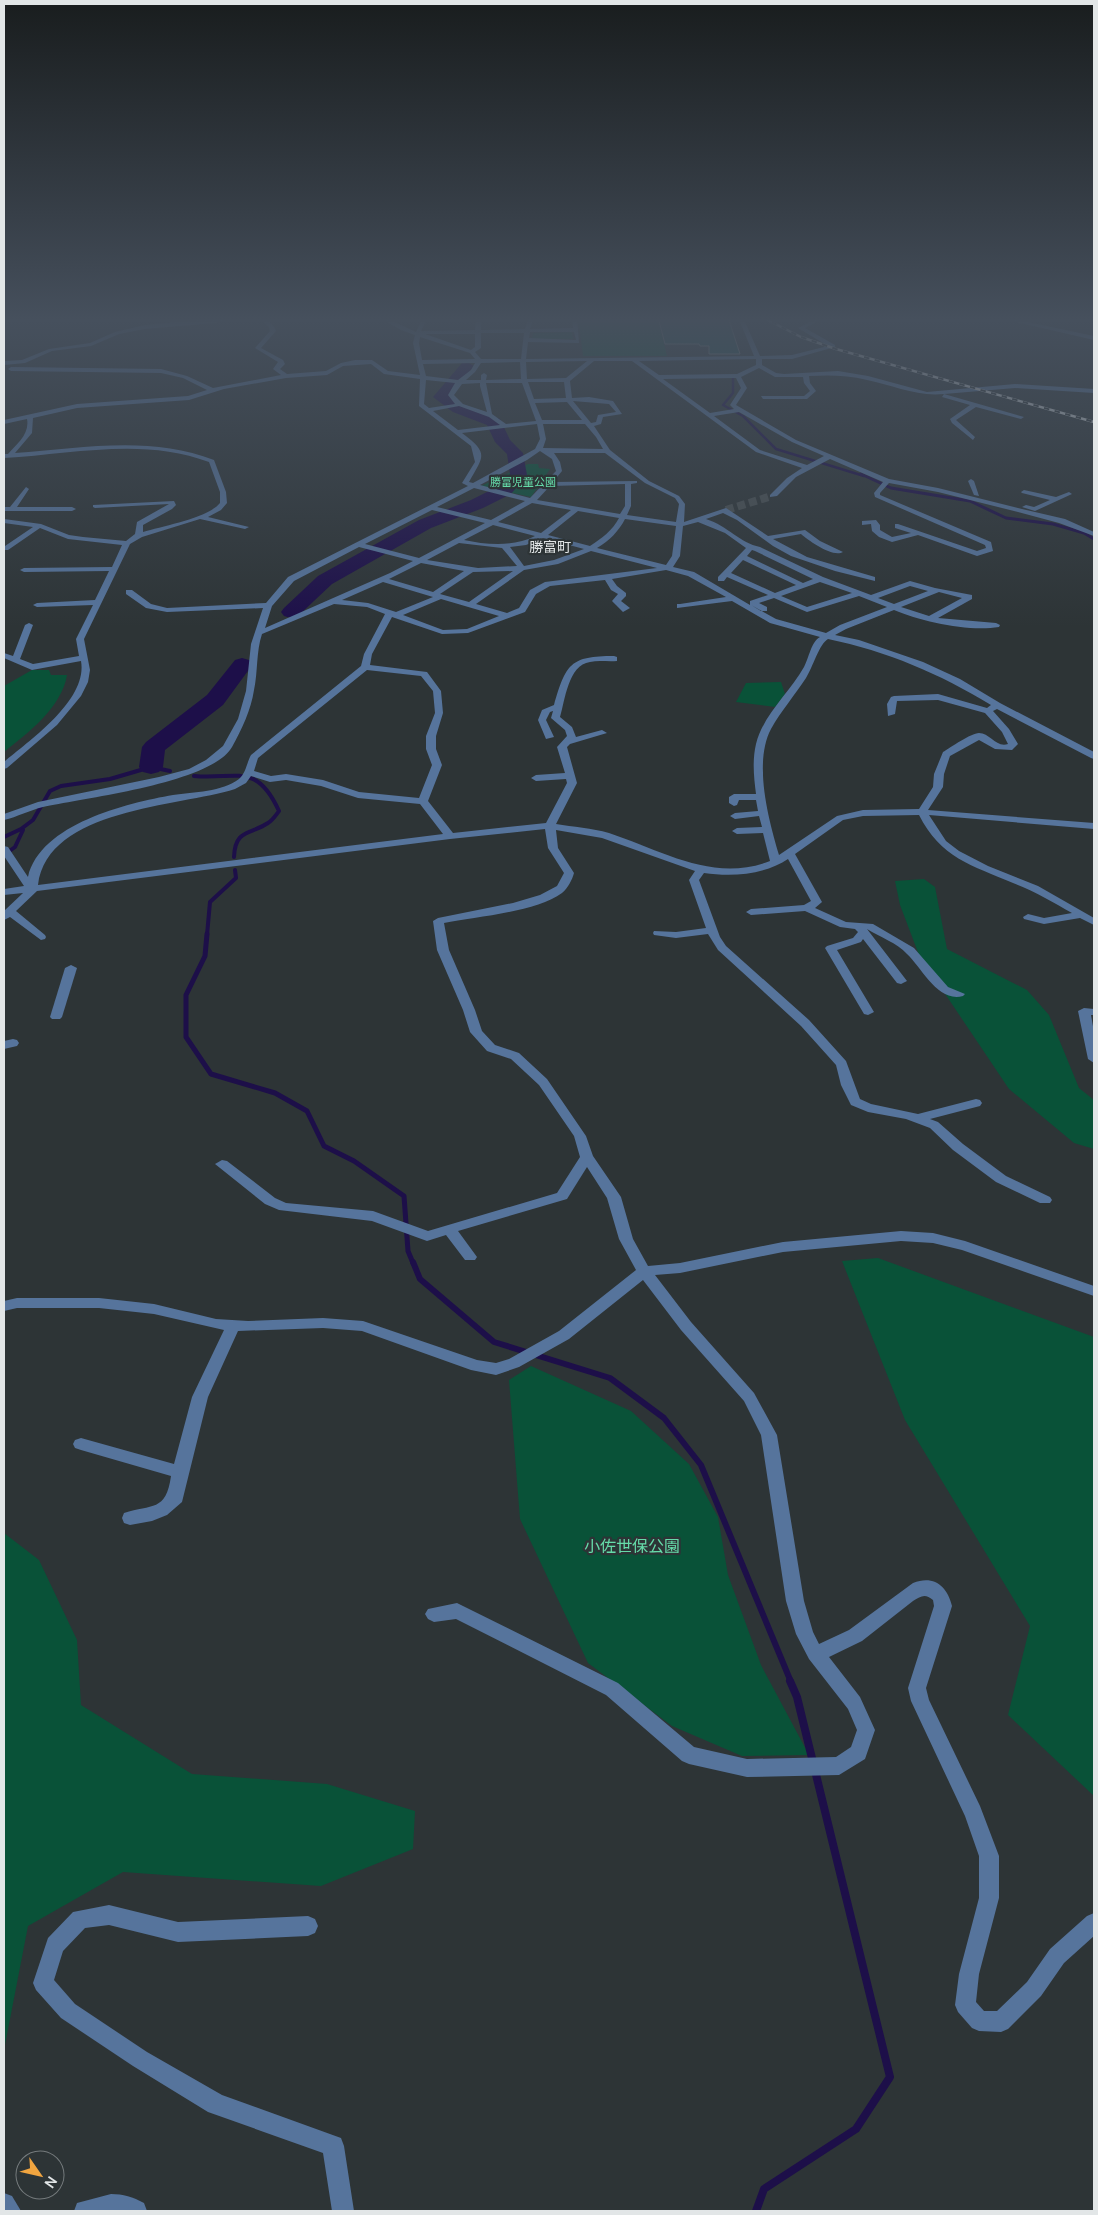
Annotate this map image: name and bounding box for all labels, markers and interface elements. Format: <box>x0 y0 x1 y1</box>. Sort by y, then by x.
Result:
park label: 勝富児童公園 <box>490 474 556 489</box>
district label: 勝富町 <box>529 537 571 556</box>
park label: 小佐世保公園 <box>584 1535 680 1557</box>
north arrow <box>15 2150 65 2200</box>
text: N <box>41 2173 62 2192</box>

